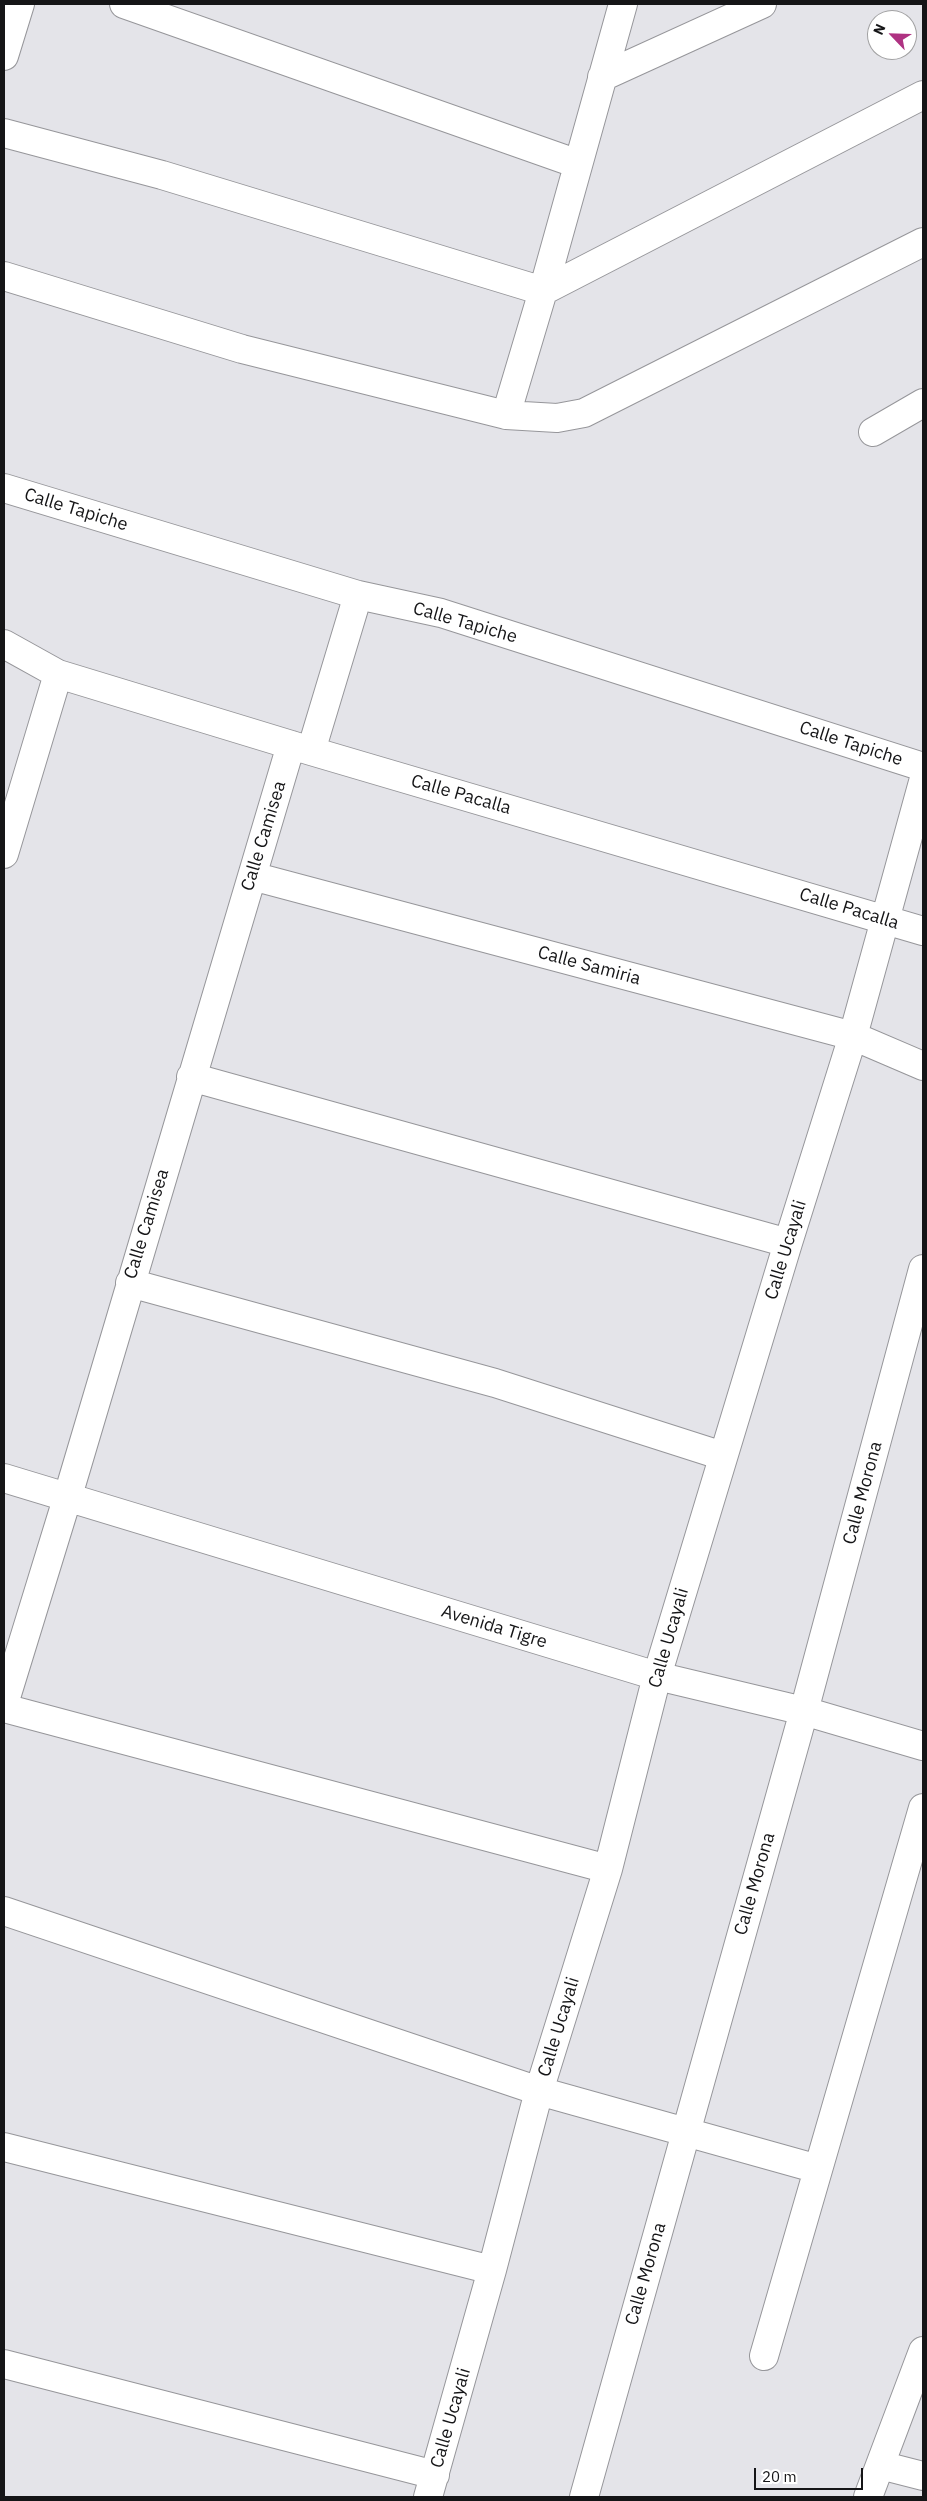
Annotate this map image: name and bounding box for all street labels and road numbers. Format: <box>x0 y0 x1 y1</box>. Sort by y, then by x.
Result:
street label: Calle Tapiche <box>22 484 130 536</box>
street label: Calle Tapiche <box>410 598 520 648</box>
street label: Calle Tapiche <box>797 717 905 771</box>
street label: Calle Pacalla <box>409 770 513 820</box>
street label: Calle Camisea <box>237 778 291 894</box>
street label: Calle Pacalla <box>797 884 901 934</box>
street label: Calle Samiria <box>535 942 643 990</box>
street label: Calle Camisea <box>120 1166 174 1282</box>
street label: Calle Ucayali <box>761 1198 811 1302</box>
street label: Calle Morona <box>839 1439 887 1547</box>
street label: Calle Ucayali <box>644 1585 694 1691</box>
street label: Avenida Tigre <box>438 1601 550 1653</box>
street label: Calle Morona <box>730 1830 780 1938</box>
street label: Calle Ucayali <box>534 1975 584 2079</box>
street label: Calle Morona <box>621 2220 671 2328</box>
street label: Calle Ucayali <box>426 2365 476 2471</box>

